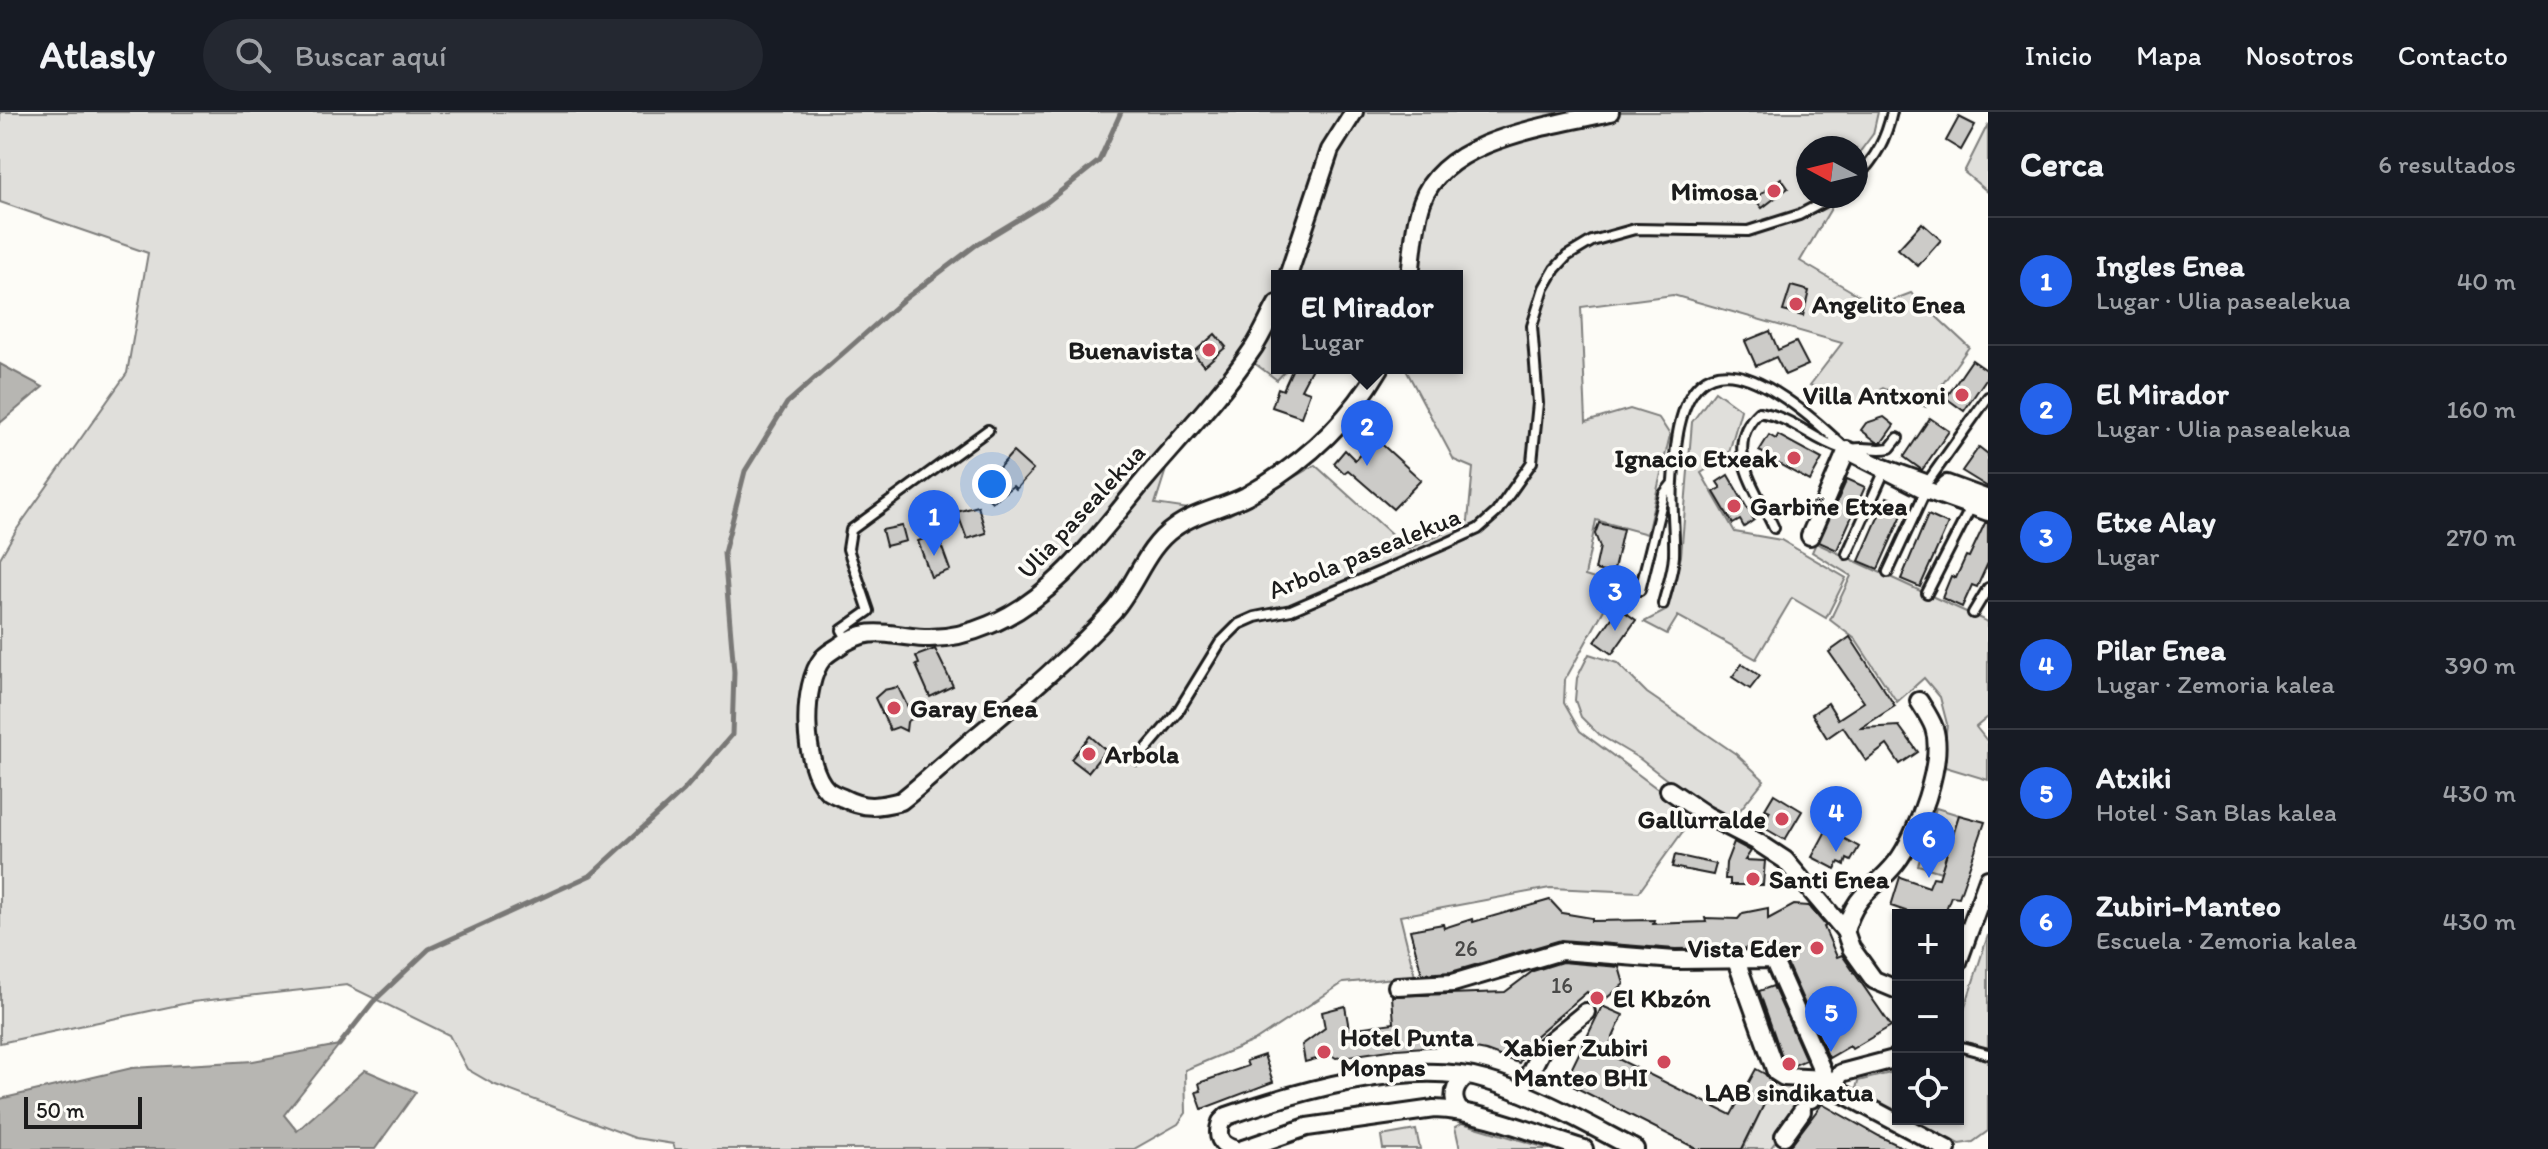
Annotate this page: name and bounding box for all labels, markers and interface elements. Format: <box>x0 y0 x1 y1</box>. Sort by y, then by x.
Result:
search box <box>203 19 763 91</box>
text: Atlasly <box>40 32 155 78</box>
icon: search <box>231 33 275 77</box>
text: Buscar aquí <box>295 37 446 74</box>
text: Inicio <box>2025 38 2092 72</box>
text: Mapa <box>2136 38 2202 72</box>
text: Nosotros <box>2246 38 2354 72</box>
text: Contacto <box>2398 38 2508 72</box>
north arrow <box>1796 136 1868 208</box>
text: Cerca <box>2020 144 2104 185</box>
text: 6 resultados <box>2378 148 2516 180</box>
place label: Mimosa <box>1671 175 1759 207</box>
marker: Mimosa <box>1765 182 1783 200</box>
text: Ingles Enea <box>2096 247 2245 284</box>
text: 1 <box>2040 265 2052 297</box>
text: 40 m <box>2457 265 2516 297</box>
popup <box>1271 270 1463 374</box>
text: Lugar · Ulia pasealekua <box>2096 284 2351 316</box>
text: El Mirador <box>1301 288 1433 325</box>
place label: Angelito Enea <box>1811 288 1965 320</box>
marker: Angelito Enea <box>1787 295 1805 313</box>
text: Lugar <box>1301 325 1364 357</box>
place label: Buenavista <box>1068 334 1193 366</box>
marker: Buenavista <box>1200 341 1218 359</box>
text: El Mirador <box>2096 375 2229 412</box>
place label: Villa Antxoni <box>1803 379 1946 411</box>
marker: Villa Antxoni <box>1953 386 1971 404</box>
text: 2 <box>2039 393 2053 425</box>
text: 160 m <box>2446 393 2516 425</box>
pin: 2 <box>1341 400 1393 466</box>
text: Lugar · Ulia pasealekua <box>2096 412 2351 444</box>
street label: Ulia pasealekua <box>1010 437 1152 585</box>
place label: Ignacio Etxeak <box>1615 442 1779 474</box>
marker: Ignacio Etxeak <box>1785 449 1803 467</box>
your location <box>972 464 1012 504</box>
pin: 1 <box>908 490 960 556</box>
place label: Garbiñe Etxea <box>1750 490 1907 522</box>
marker: Garbiñe Etxea <box>1725 497 1743 515</box>
street label: Arbola pasealekua <box>1263 500 1465 606</box>
text: Etxe Alay <box>2096 503 2216 540</box>
text: 3 <box>2039 521 2053 553</box>
text: 270 m <box>2446 521 2516 553</box>
text: Lugar <box>2096 540 2159 572</box>
pin: 3 <box>1589 565 1641 631</box>
text: Pilar Enea <box>2096 631 2226 668</box>
text: 4 <box>2038 649 2054 681</box>
text: 390 m <box>2444 649 2516 681</box>
text: Lugar · Zemoria kalea <box>2096 668 2335 700</box>
place label: Garay Enea <box>910 692 1038 724</box>
marker: Garay Enea <box>885 699 903 717</box>
place label: Arbola <box>1104 738 1179 770</box>
marker: Arbola <box>1080 745 1098 763</box>
text: Atxiki <box>2096 759 2172 796</box>
text: 5 <box>2039 777 2053 809</box>
text: 430 m <box>2442 777 2516 809</box>
pin: 4 <box>1810 786 1862 852</box>
text: Hotel · San Blas kalea <box>2096 796 2337 828</box>
place label: Gallurralde <box>1638 803 1766 835</box>
marker: Gallurralde <box>1773 810 1791 828</box>
pin: 6 <box>1903 812 1955 878</box>
place label: Santi Enea <box>1769 863 1890 895</box>
marker: Santi Enea <box>1744 870 1762 888</box>
text: Zubiri-Manteo <box>2096 887 2281 924</box>
text: 6 <box>2039 905 2053 937</box>
text: 430 m <box>2442 905 2516 937</box>
map controls <box>1892 909 1964 1125</box>
button: + <box>1892 909 1964 981</box>
text: Escuela · Zemoria kalea <box>2096 924 2357 956</box>
place label: Vista Eder <box>1688 932 1802 964</box>
house number: 26 <box>1454 935 1478 962</box>
marker: Vista Eder <box>1808 939 1826 957</box>
house number: 16 <box>1551 972 1573 999</box>
button: − <box>1892 981 1964 1053</box>
place label: El Kbzón <box>1613 982 1711 1014</box>
pin: 5 <box>1805 986 1857 1052</box>
marker: El Kbzón <box>1588 989 1606 1007</box>
place label: Hotel Punta Monpas <box>1340 1021 1474 1083</box>
place label: Xabier Zubiri Manteo BHI <box>1503 1031 1648 1093</box>
marker: Hotel Punta Monpas <box>1315 1043 1333 1061</box>
marker: Xabier Zubiri Manteo BHI <box>1655 1053 1673 1071</box>
button: locate <box>1892 1053 1964 1125</box>
marker: LAB sindikatua <box>1780 1055 1798 1073</box>
place label: LAB sindikatua <box>1705 1076 1874 1108</box>
scale bar <box>24 1093 142 1129</box>
text: 50 m <box>36 1097 85 1124</box>

